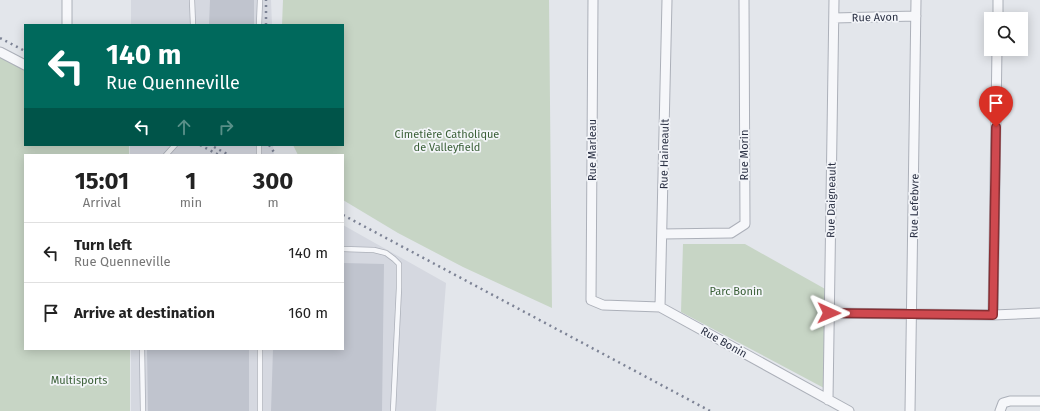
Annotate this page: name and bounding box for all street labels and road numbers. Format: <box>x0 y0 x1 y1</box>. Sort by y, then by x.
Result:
street label: Rue Avon <box>852 11 898 24</box>
street label: Rue Marleau <box>586 119 599 181</box>
street label: Rue Haineault <box>657 119 672 189</box>
street label: Rue Morin <box>738 130 751 180</box>
street label: Rue Daigneault <box>824 162 839 238</box>
street label: Rue Lefebvre <box>907 174 922 238</box>
street label: Rue Bonin <box>698 324 749 361</box>

